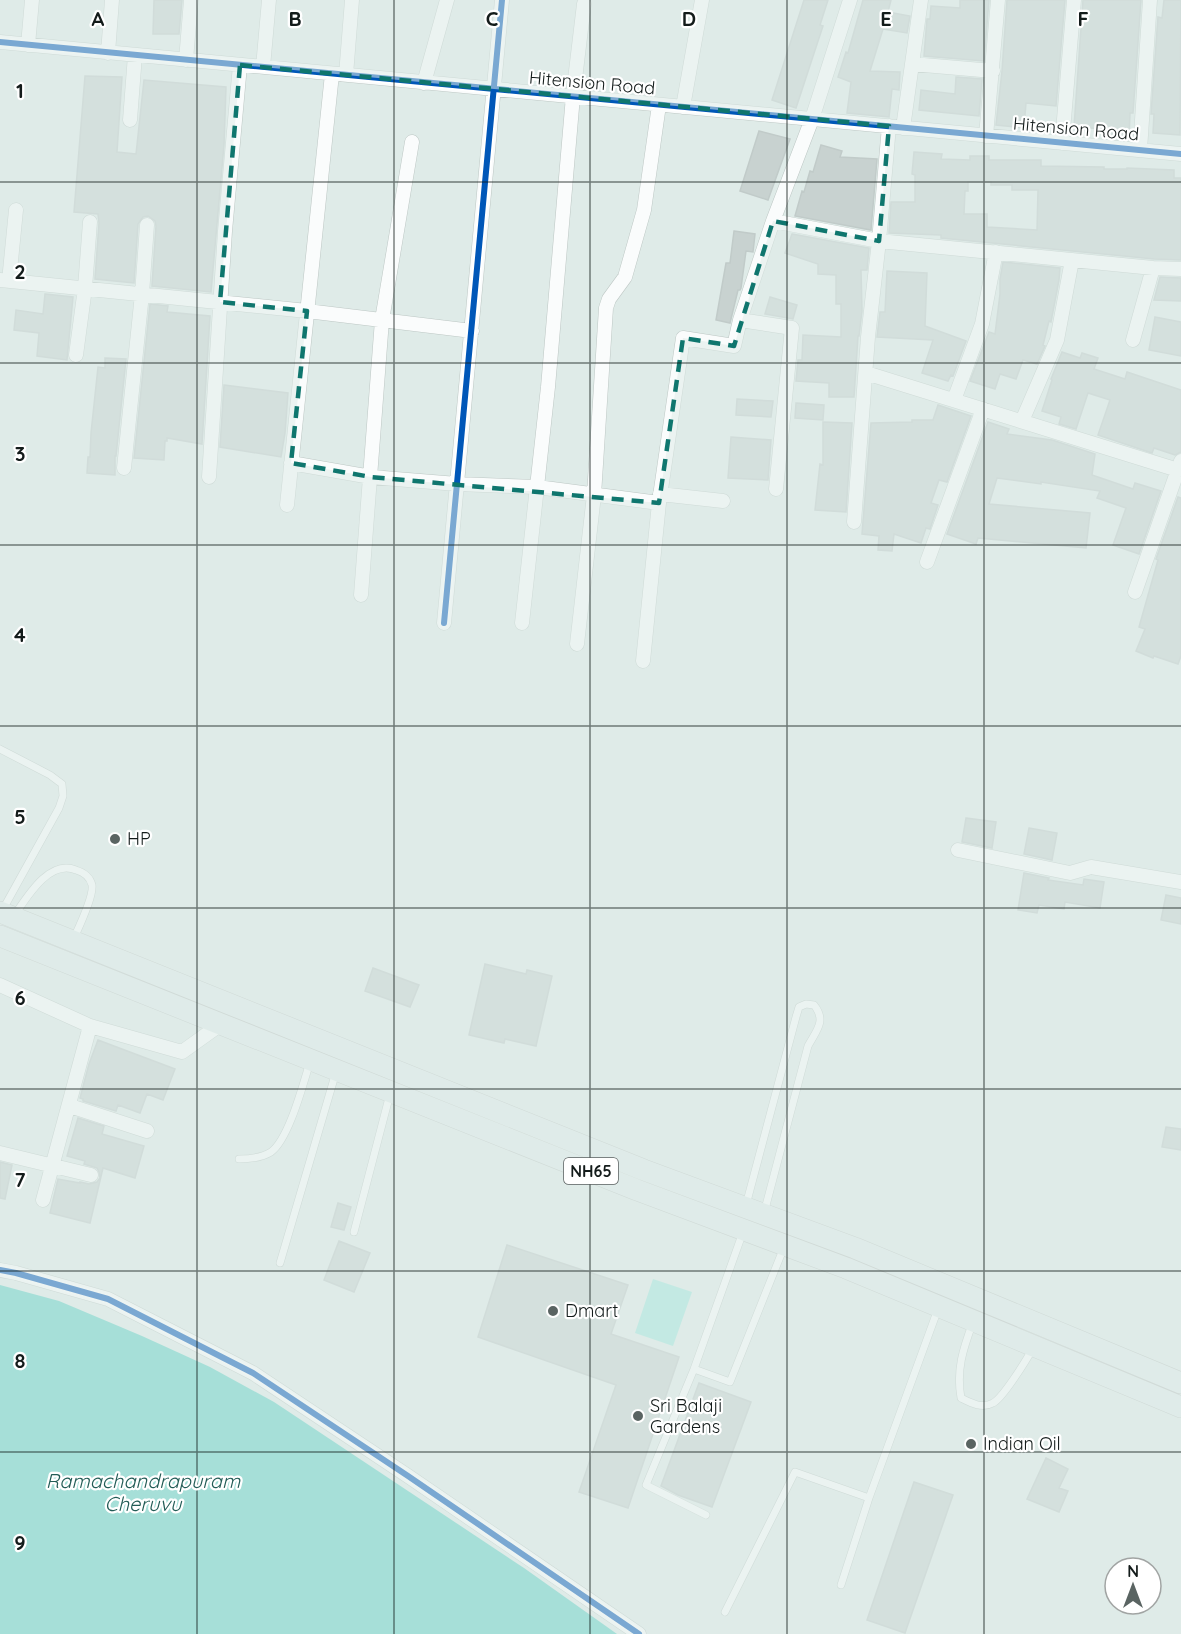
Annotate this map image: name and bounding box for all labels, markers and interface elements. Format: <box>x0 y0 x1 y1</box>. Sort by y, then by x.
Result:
text: A <box>92 6 105 31</box>
text: B <box>288 6 302 31</box>
text: C <box>486 6 499 31</box>
text: D <box>682 6 696 31</box>
text: E <box>880 6 892 31</box>
text: F <box>1077 6 1089 31</box>
street label: Hitension Road <box>528 66 656 99</box>
text: 1 <box>16 78 24 103</box>
street label: Hitension Road <box>1012 112 1140 145</box>
text: 2 <box>14 259 26 284</box>
text: 3 <box>15 441 25 466</box>
text: 4 <box>14 622 26 647</box>
text: 5 <box>14 804 26 829</box>
place label: HP <box>127 827 151 850</box>
marker: HP <box>108 832 122 846</box>
text: 6 <box>14 985 26 1010</box>
road number: NH65 <box>564 1158 618 1184</box>
text: 7 <box>15 1167 26 1192</box>
place label: Dmart <box>565 1299 618 1322</box>
marker: Dmart <box>546 1304 560 1318</box>
text: 8 <box>15 1348 26 1373</box>
place label: Sri Balaji Gardens <box>650 1394 722 1438</box>
marker: Sri Balaji Gardens <box>631 1409 645 1423</box>
place label: Indian Oil <box>983 1432 1061 1455</box>
marker: Indian Oil <box>964 1437 978 1451</box>
water label: Ramachandrapuram Cheruvu <box>46 1468 241 1516</box>
text: 9 <box>14 1530 26 1555</box>
north arrow <box>1103 1556 1163 1616</box>
text: N <box>1127 1561 1139 1581</box>

